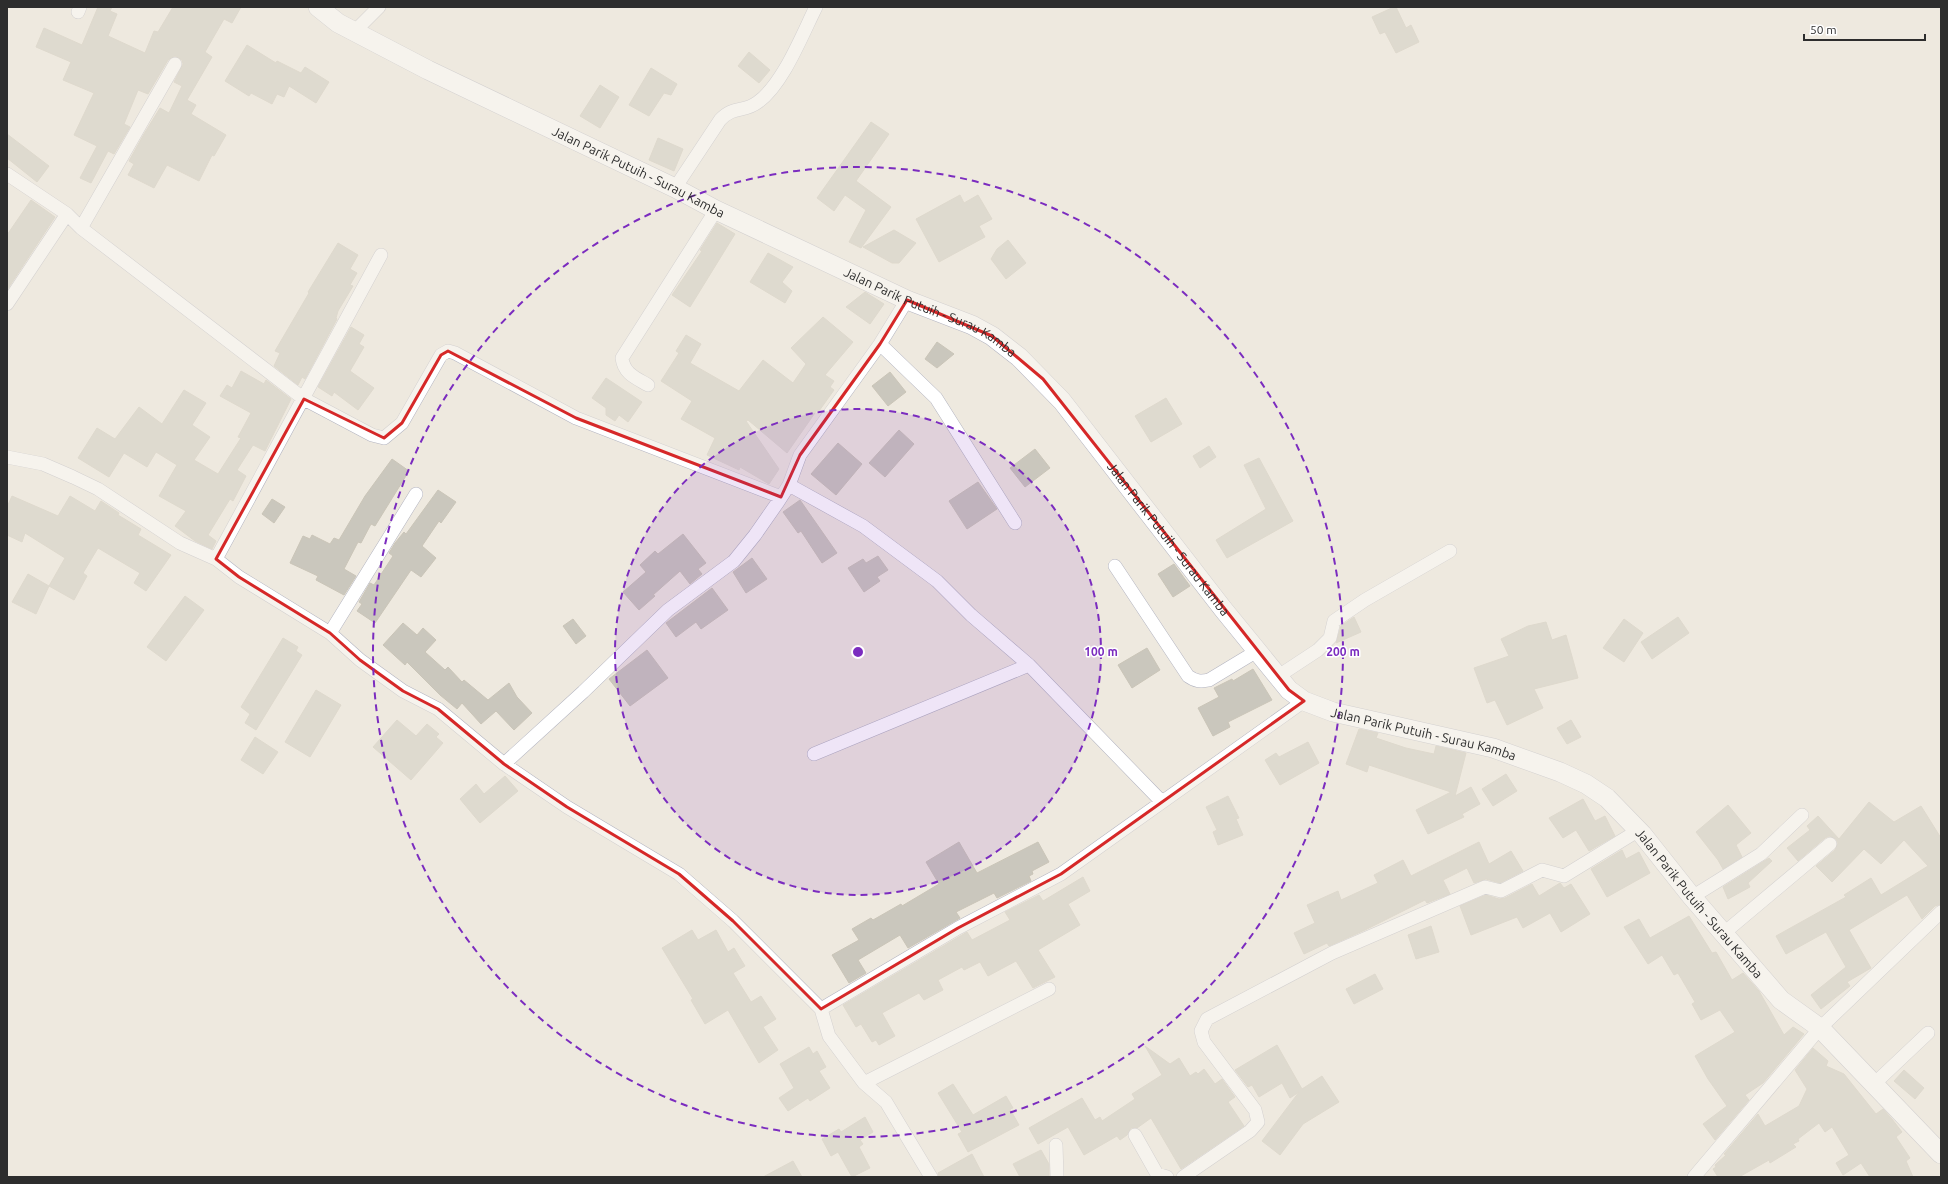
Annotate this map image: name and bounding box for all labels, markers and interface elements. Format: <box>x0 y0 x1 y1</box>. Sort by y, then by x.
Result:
scale bar <box>1804 16 1925 42</box>
text: 50 m <box>1810 23 1837 36</box>
street label: Jalan Parik Putuih - Surau Kamba <box>550 123 727 220</box>
street label: Jalan Parik Putuih - Surau Kamba <box>842 264 1019 359</box>
street label: Jalan Parik Putuih - Surau Kamba <box>1105 459 1232 618</box>
centre of rings <box>851 645 865 659</box>
text: 100 m <box>1084 645 1118 658</box>
text: 200 m <box>1326 645 1360 658</box>
street label: Jalan Parik Putuih - Surau Kamba <box>1330 705 1518 763</box>
street label: Jalan Parik Putuih - Surau Kamba <box>1633 825 1766 981</box>

